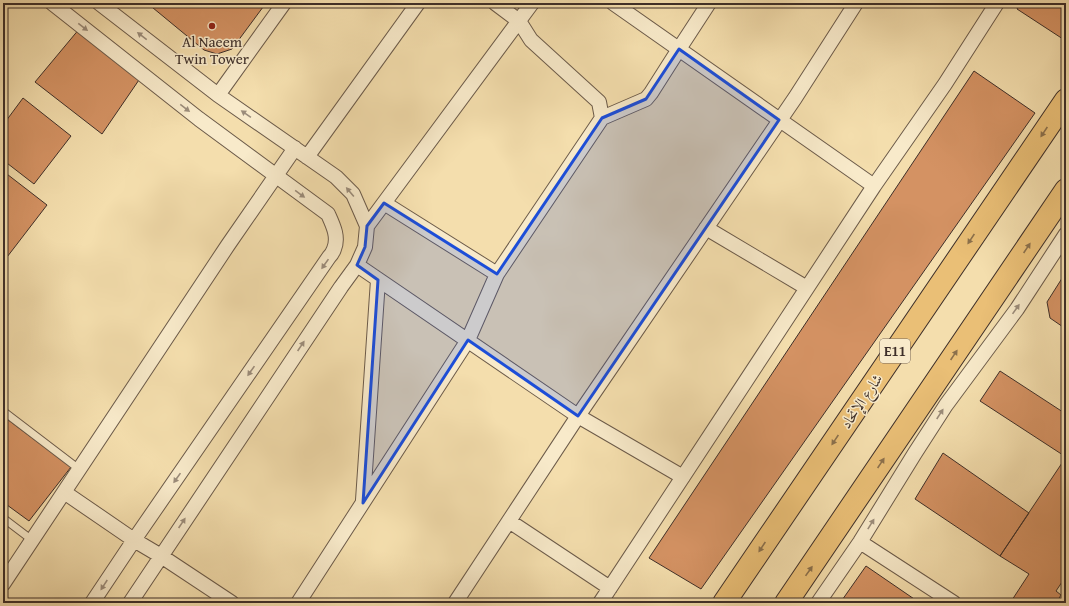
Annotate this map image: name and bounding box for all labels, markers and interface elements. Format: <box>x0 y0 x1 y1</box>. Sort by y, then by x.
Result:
marker: Al Naeem Twin Tower <box>207 21 217 31</box>
one-way arrow <box>77 23 88 31</box>
place label: Al Naeem Twin Tower <box>175 31 249 69</box>
one-way arrow <box>137 32 148 40</box>
one-way arrow <box>180 103 191 112</box>
one-way arrow <box>241 110 251 118</box>
one-way arrow <box>1040 127 1048 137</box>
one-way arrow <box>345 186 354 197</box>
one-way arrow <box>295 190 306 198</box>
one-way arrow <box>967 234 975 245</box>
one-way arrow <box>1023 243 1031 253</box>
one-way arrow <box>321 258 329 269</box>
one-way arrow <box>1012 304 1020 314</box>
road number: E11 <box>880 339 910 363</box>
one-way arrow <box>297 340 305 351</box>
one-way arrow <box>950 350 958 361</box>
one-way arrow <box>247 365 255 376</box>
street label: شارع الإتحاد <box>835 369 890 434</box>
one-way arrow <box>936 409 944 419</box>
one-way arrow <box>831 434 839 445</box>
one-way arrow <box>877 458 885 468</box>
one-way arrow <box>173 472 181 483</box>
one-way arrow <box>178 518 186 529</box>
one-way arrow <box>867 519 875 529</box>
one-way arrow <box>758 542 766 552</box>
one-way arrow <box>805 566 813 576</box>
one-way arrow <box>100 580 108 590</box>

